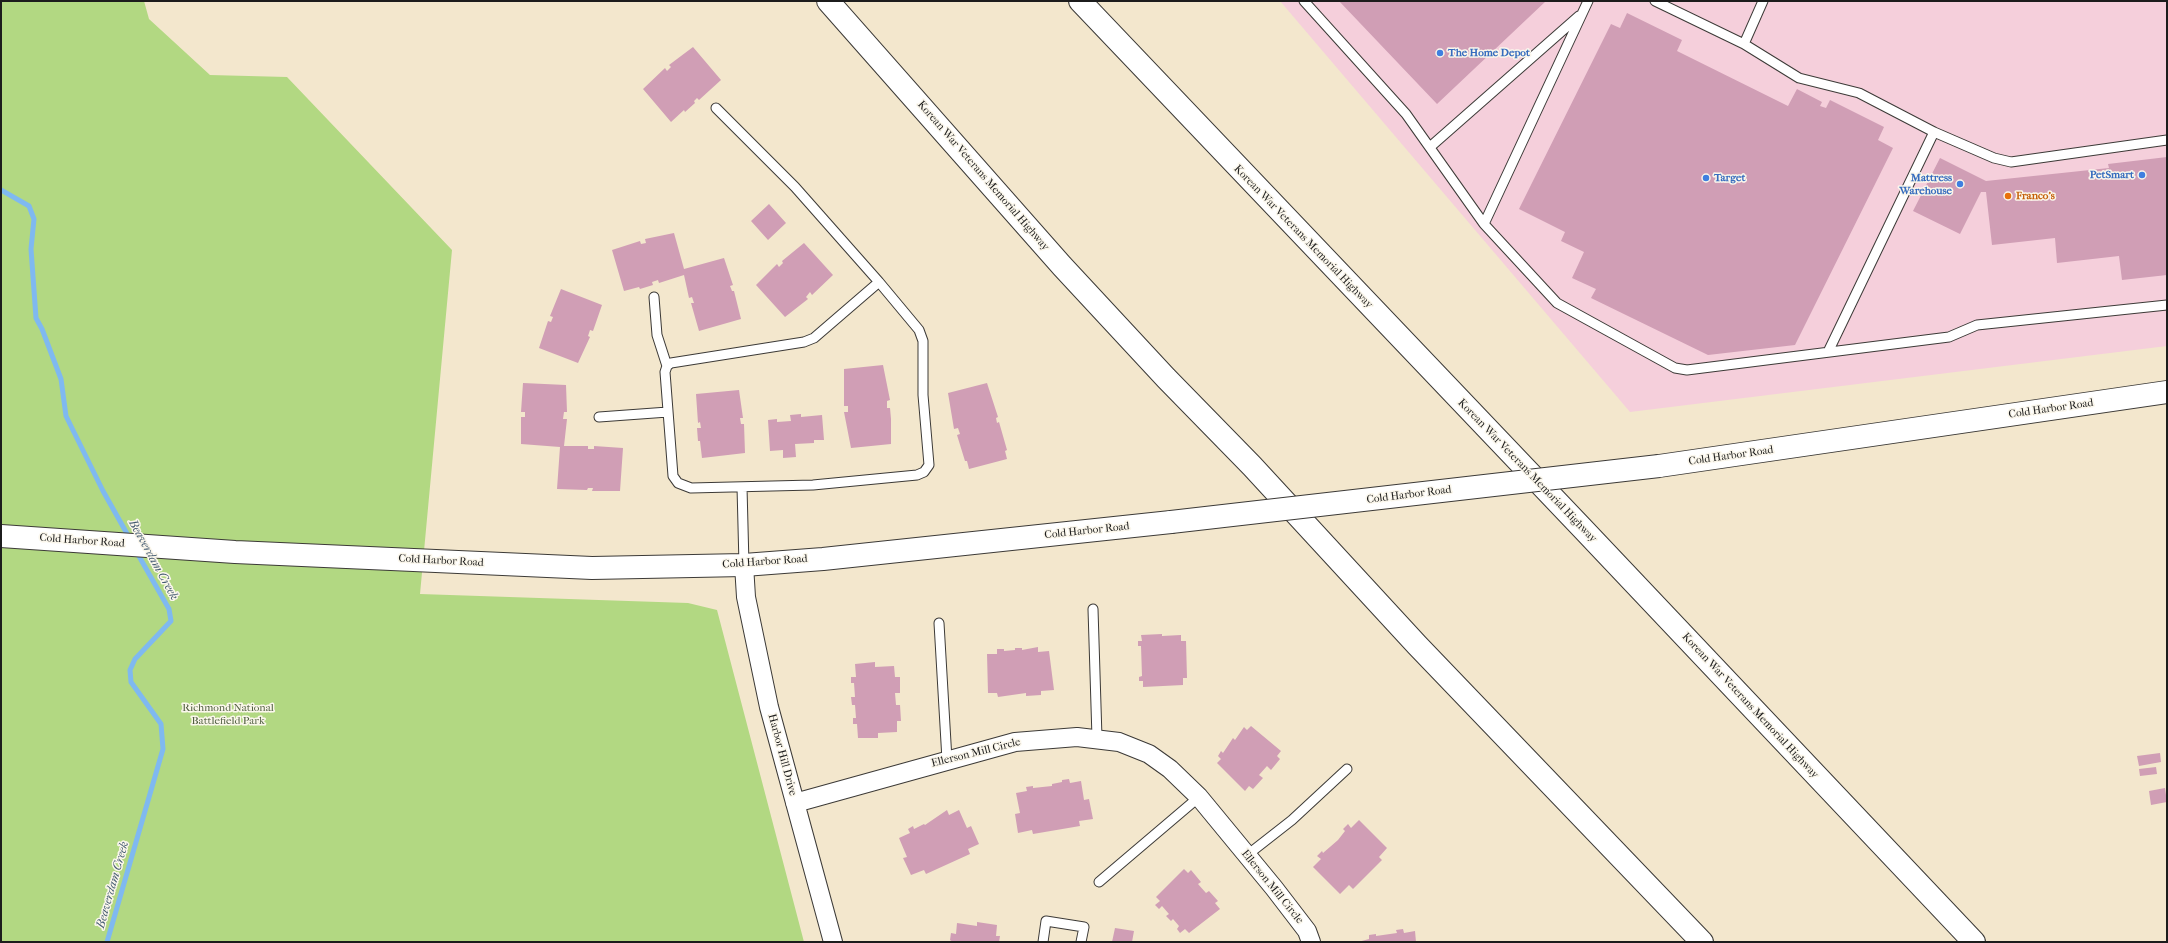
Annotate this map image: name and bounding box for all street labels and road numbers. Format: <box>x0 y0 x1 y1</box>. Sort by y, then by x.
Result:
street label: Korean War Veterans Memorial Highway <box>914 98 1052 254</box>
street label: Korean War Veterans Memorial Highway <box>1231 163 1375 311</box>
street label: Korean War Veterans Memorial Highway <box>1455 397 1599 545</box>
street label: Cold Harbor Road <box>2008 397 2094 421</box>
street label: Cold Harbor Road <box>1688 444 1774 468</box>
street label: Cold Harbor Road <box>1366 483 1452 507</box>
street label: Cold Harbor Road <box>1044 520 1130 542</box>
street label: Cold Harbor Road <box>39 531 125 551</box>
street label: Cold Harbor Road <box>398 552 484 570</box>
street label: Cold Harbor Road <box>722 552 808 572</box>
street label: Korean War Veterans Memorial Highway <box>1679 630 1821 782</box>
street label: Harbor Hill Drive <box>765 713 799 797</box>
street label: Ellerson Mill Circle <box>930 736 1022 770</box>
street label: Ellerson Mill Circle <box>1238 847 1306 927</box>

